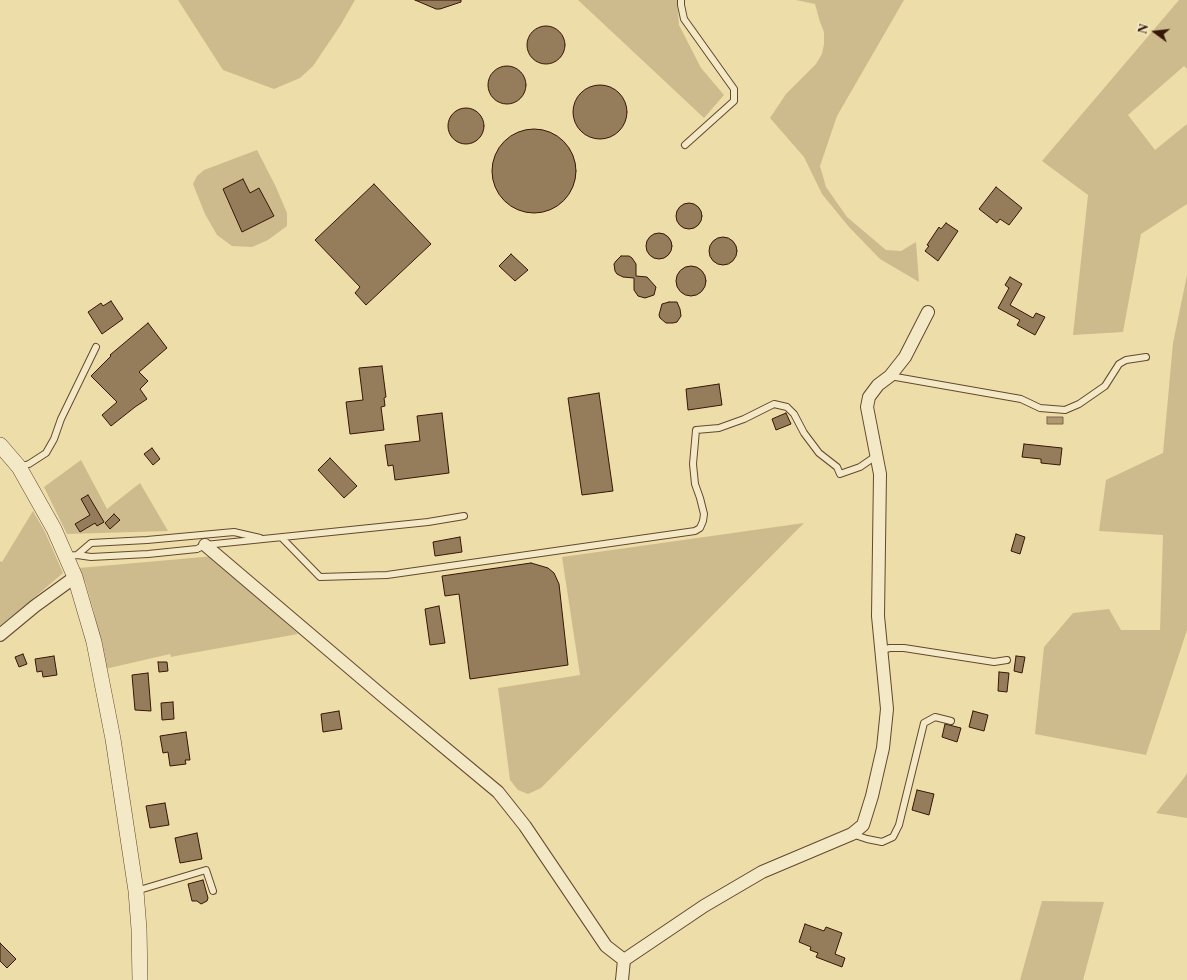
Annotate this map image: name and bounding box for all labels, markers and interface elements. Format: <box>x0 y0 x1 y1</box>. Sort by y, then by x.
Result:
north arrow <box>1135 12 1175 52</box>
text: N <box>1135 22 1151 35</box>

